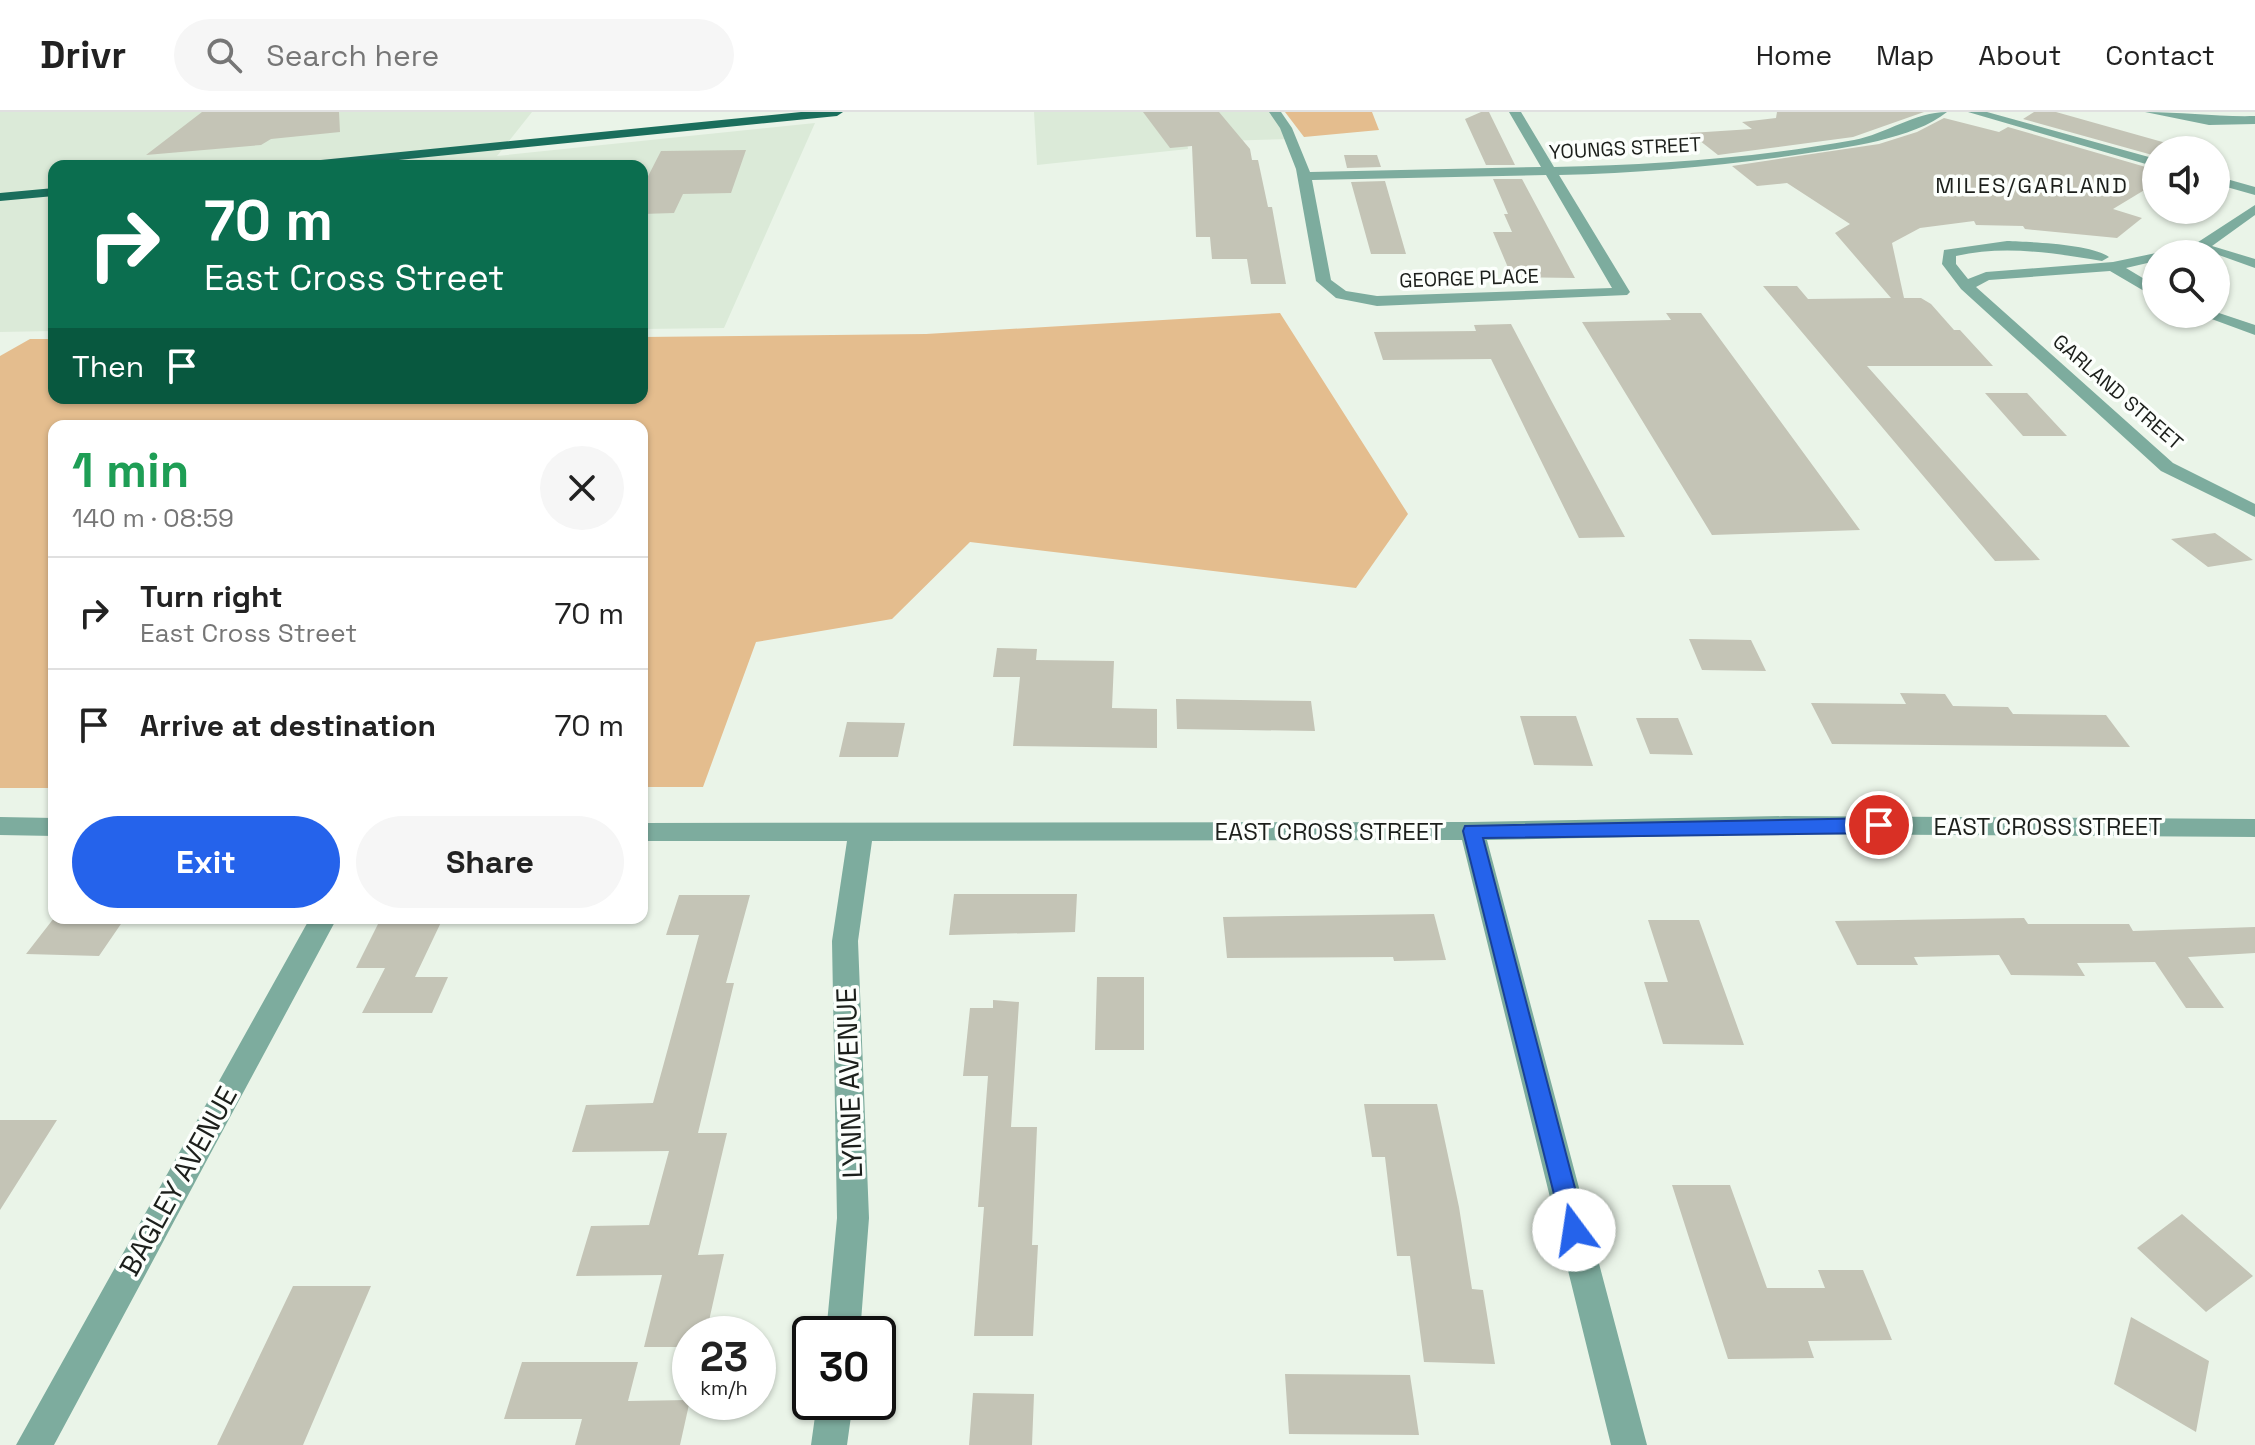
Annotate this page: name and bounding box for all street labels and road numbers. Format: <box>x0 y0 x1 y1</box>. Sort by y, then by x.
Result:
street label: YOUNGS STREET <box>1548 131 1702 165</box>
street label: GEORGE PLACE <box>1399 263 1539 293</box>
street label: GARLAND STREET <box>2048 328 2189 456</box>
street label: EAST CROSS STREET <box>1934 811 2162 842</box>
street label: EAST CROSS STREET <box>1215 816 1443 847</box>
street label: LYNNE AVENUE <box>828 987 870 1179</box>
street label: BAGLEY AVENUE <box>111 1080 245 1282</box>

